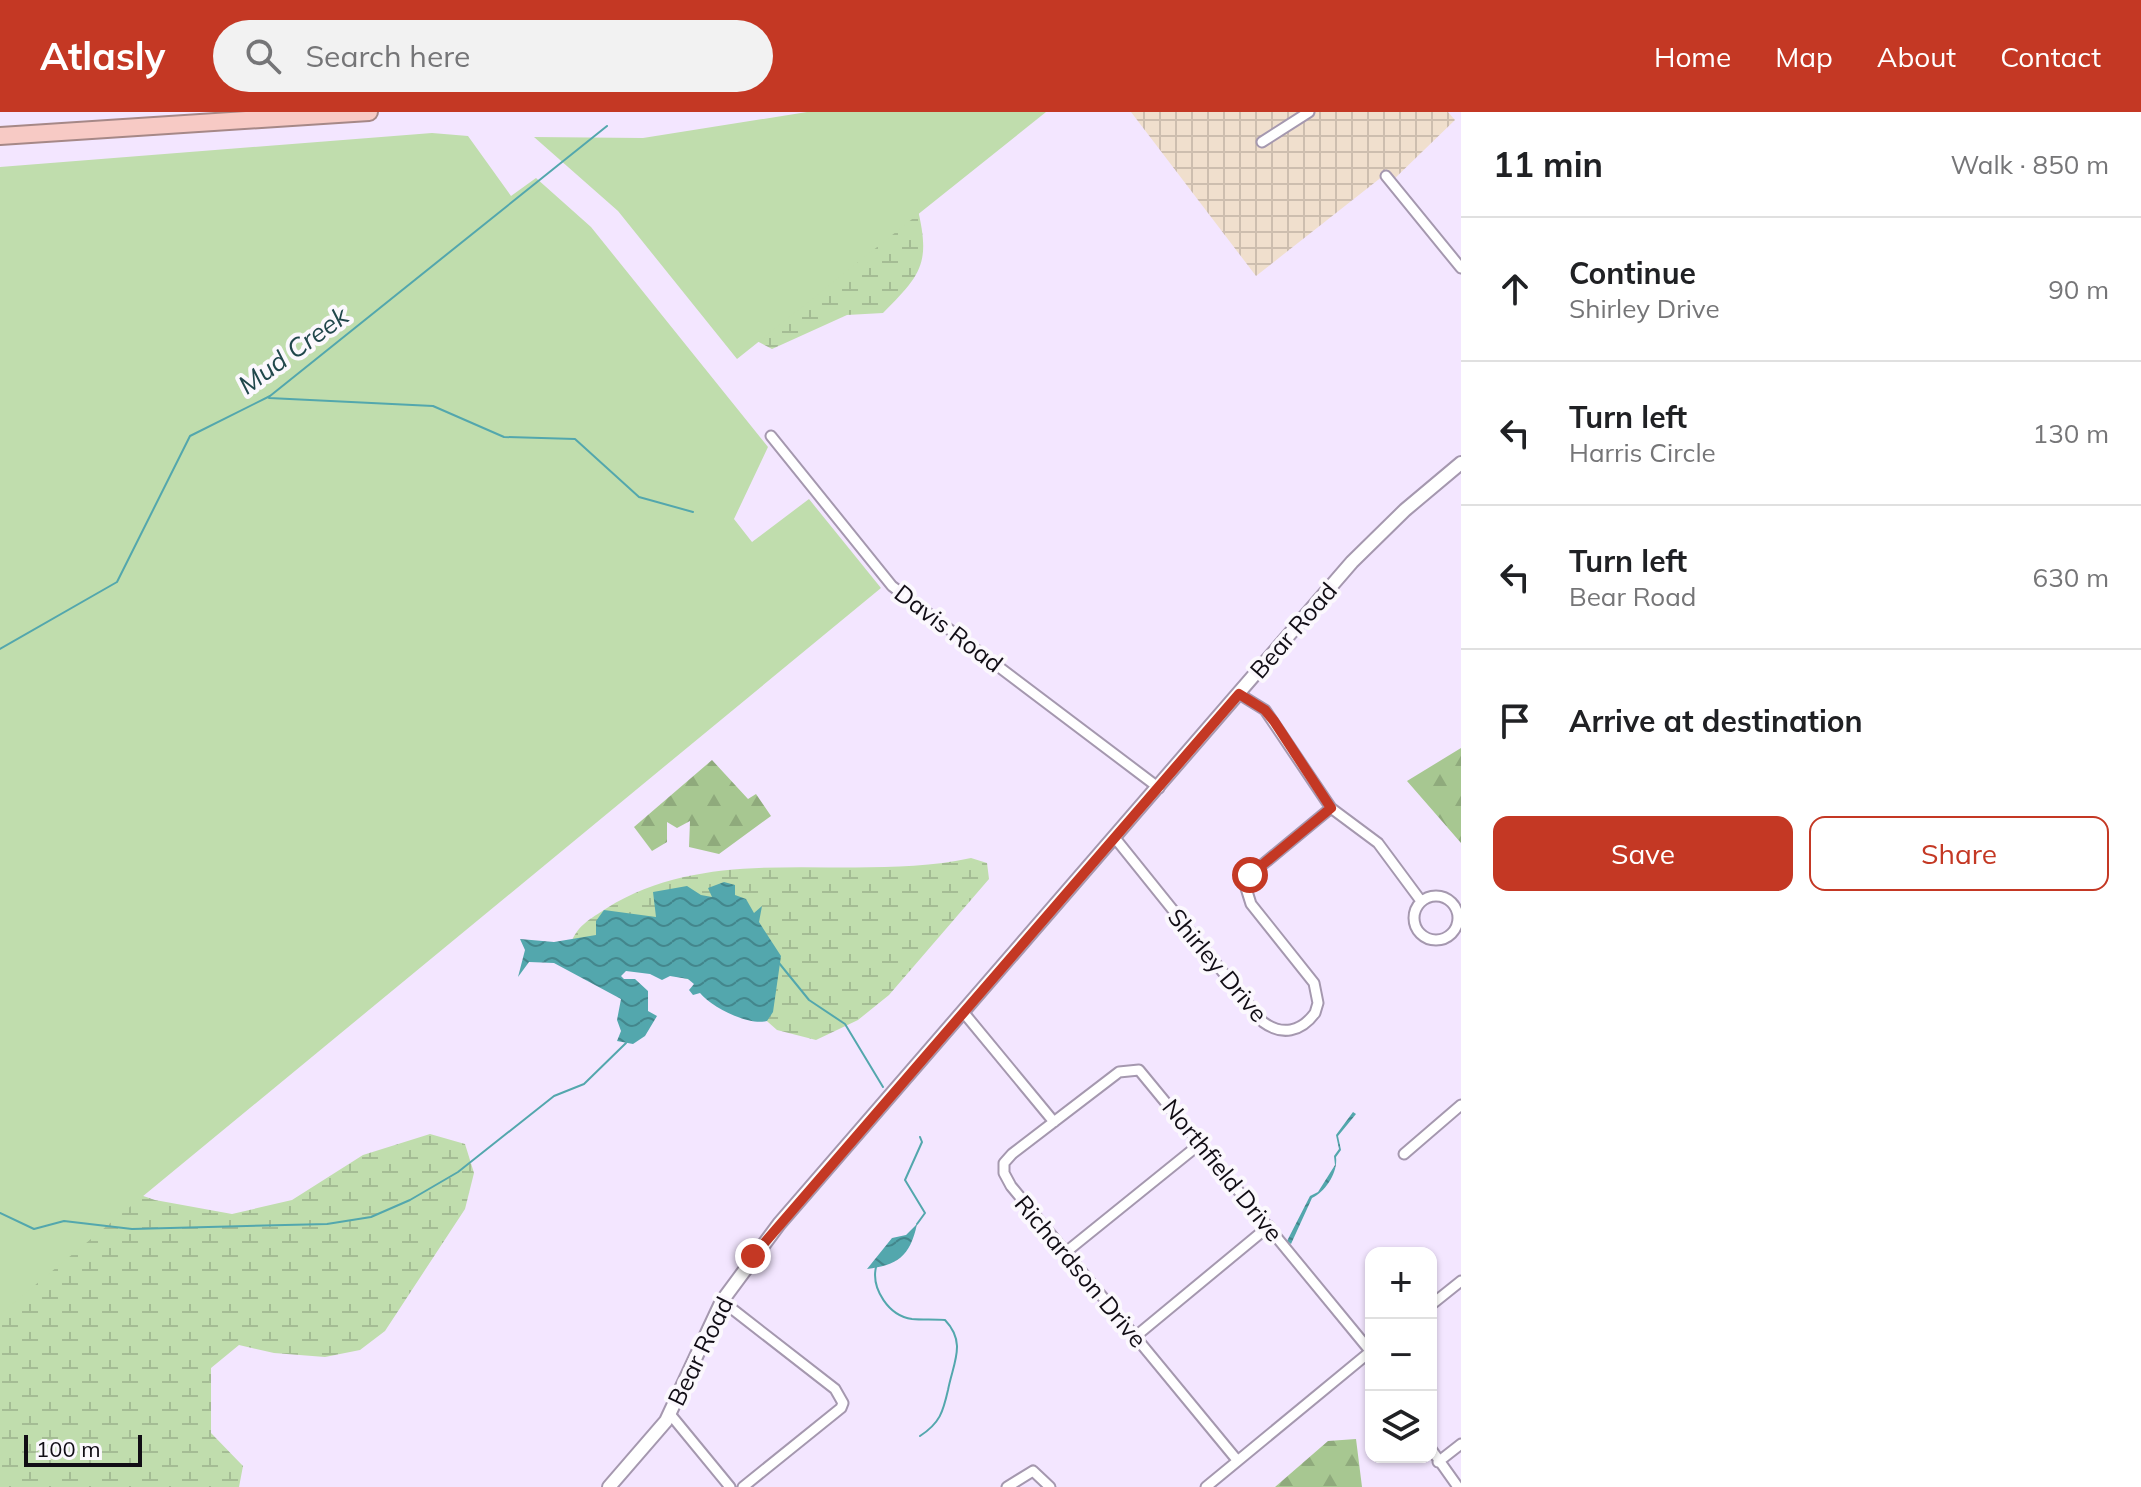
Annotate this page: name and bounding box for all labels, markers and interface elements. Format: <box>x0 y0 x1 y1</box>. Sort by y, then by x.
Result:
search box <box>213 20 773 92</box>
text: Atlasly <box>40 32 165 80</box>
icon: search <box>241 34 285 78</box>
text: Search here <box>305 37 470 75</box>
text: Home <box>1654 39 1731 74</box>
text: Map <box>1775 39 1833 74</box>
text: About <box>1877 39 1956 74</box>
text: Contact <box>2000 39 2101 74</box>
text: 11 min <box>1493 143 1603 186</box>
text: Walk · 850 m <box>1950 148 2109 181</box>
text: Continue <box>1569 254 1696 292</box>
icon: ahead <box>1493 267 1537 311</box>
text: 90 m <box>2048 273 2109 306</box>
text: Shirley Drive <box>1569 292 1720 325</box>
water label: Mud Creek <box>231 299 355 401</box>
text: Turn left <box>1569 398 1687 436</box>
icon: left <box>1493 411 1537 455</box>
text: 130 m <box>2033 417 2109 450</box>
text: Harris Circle <box>1569 436 1716 469</box>
text: Turn left <box>1569 542 1687 580</box>
icon: left <box>1493 555 1537 599</box>
text: 630 m <box>2033 561 2109 594</box>
street label: Bear Road <box>1243 576 1343 684</box>
street label: Davis Road <box>889 578 1009 678</box>
text: Bear Road <box>1569 580 1696 613</box>
icon: arrive <box>1493 699 1537 743</box>
text: Arrive at destination <box>1569 702 1863 740</box>
button: Save <box>1493 816 1793 891</box>
button: Share <box>1809 816 2109 891</box>
route start <box>1232 857 1268 893</box>
street label: Shirley Drive <box>1162 902 1274 1028</box>
street label: Northfield Drive <box>1156 1093 1290 1247</box>
street label: Richardson Drive <box>1009 1189 1153 1353</box>
route end <box>735 1238 771 1274</box>
map controls <box>1365 1247 1437 1463</box>
button: + <box>1365 1247 1437 1319</box>
street label: Bear Road <box>661 1292 739 1410</box>
button: − <box>1365 1319 1437 1391</box>
button: layers <box>1365 1391 1437 1463</box>
scale bar <box>24 1431 142 1467</box>
text: 100 m <box>36 1435 101 1463</box>

